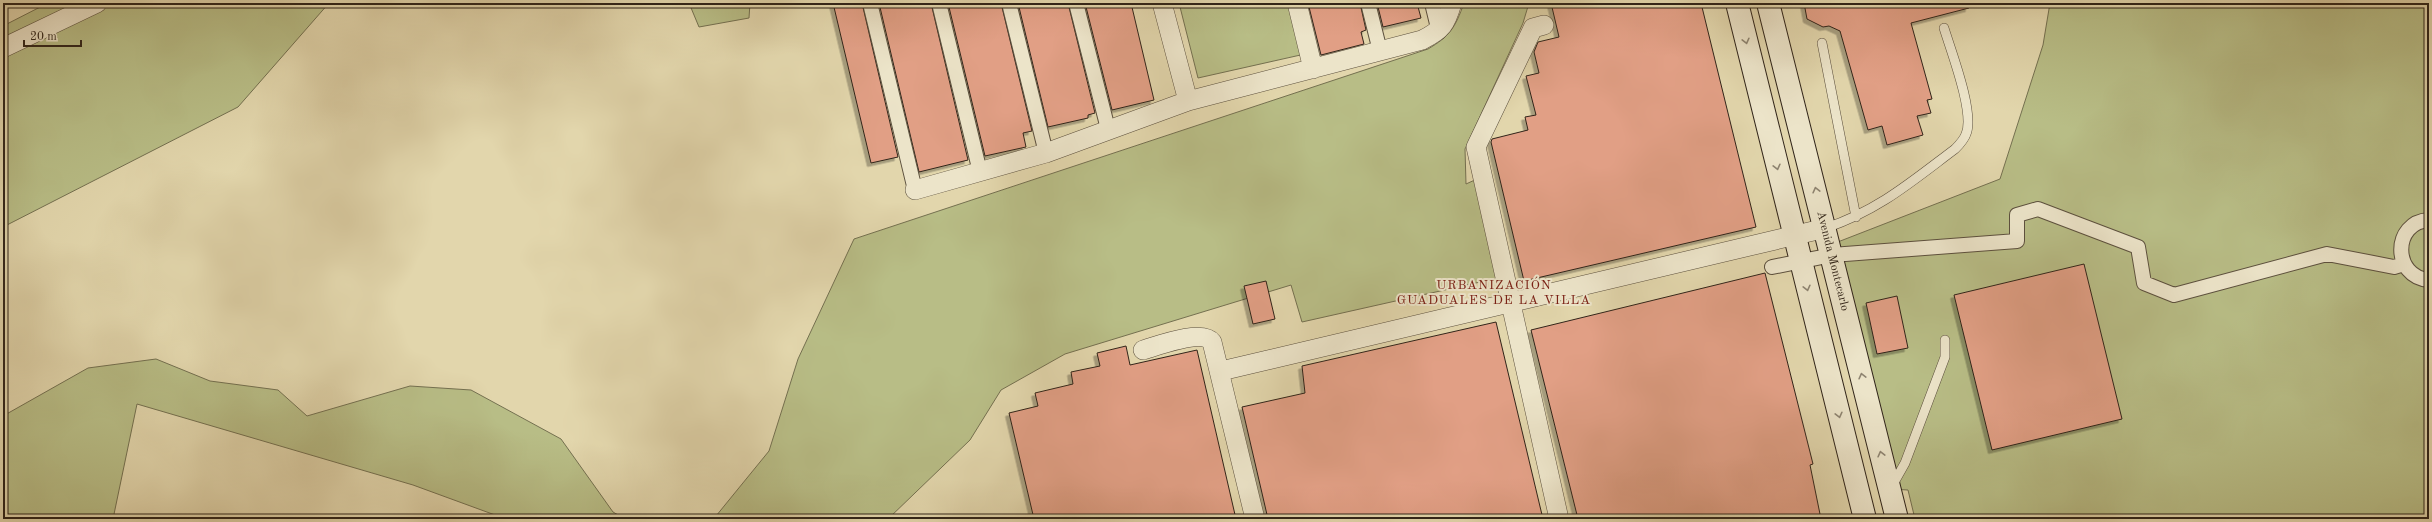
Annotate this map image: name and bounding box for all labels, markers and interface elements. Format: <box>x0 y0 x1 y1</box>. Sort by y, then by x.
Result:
scale bar <box>24 22 81 48</box>
text: 20 m <box>30 31 57 43</box>
one-way arrow <box>1741 37 1750 44</box>
one-way arrow <box>1772 163 1781 170</box>
one-way arrow <box>1812 187 1821 194</box>
street label: Avenida Montecarlo <box>1814 210 1851 312</box>
district label: URBANIZACIÓN GUADUALES DE LA VILLA <box>1397 276 1591 307</box>
one-way arrow <box>1802 285 1811 292</box>
one-way arrow <box>1858 372 1866 379</box>
one-way arrow <box>1834 411 1843 418</box>
one-way arrow <box>1877 451 1886 458</box>

